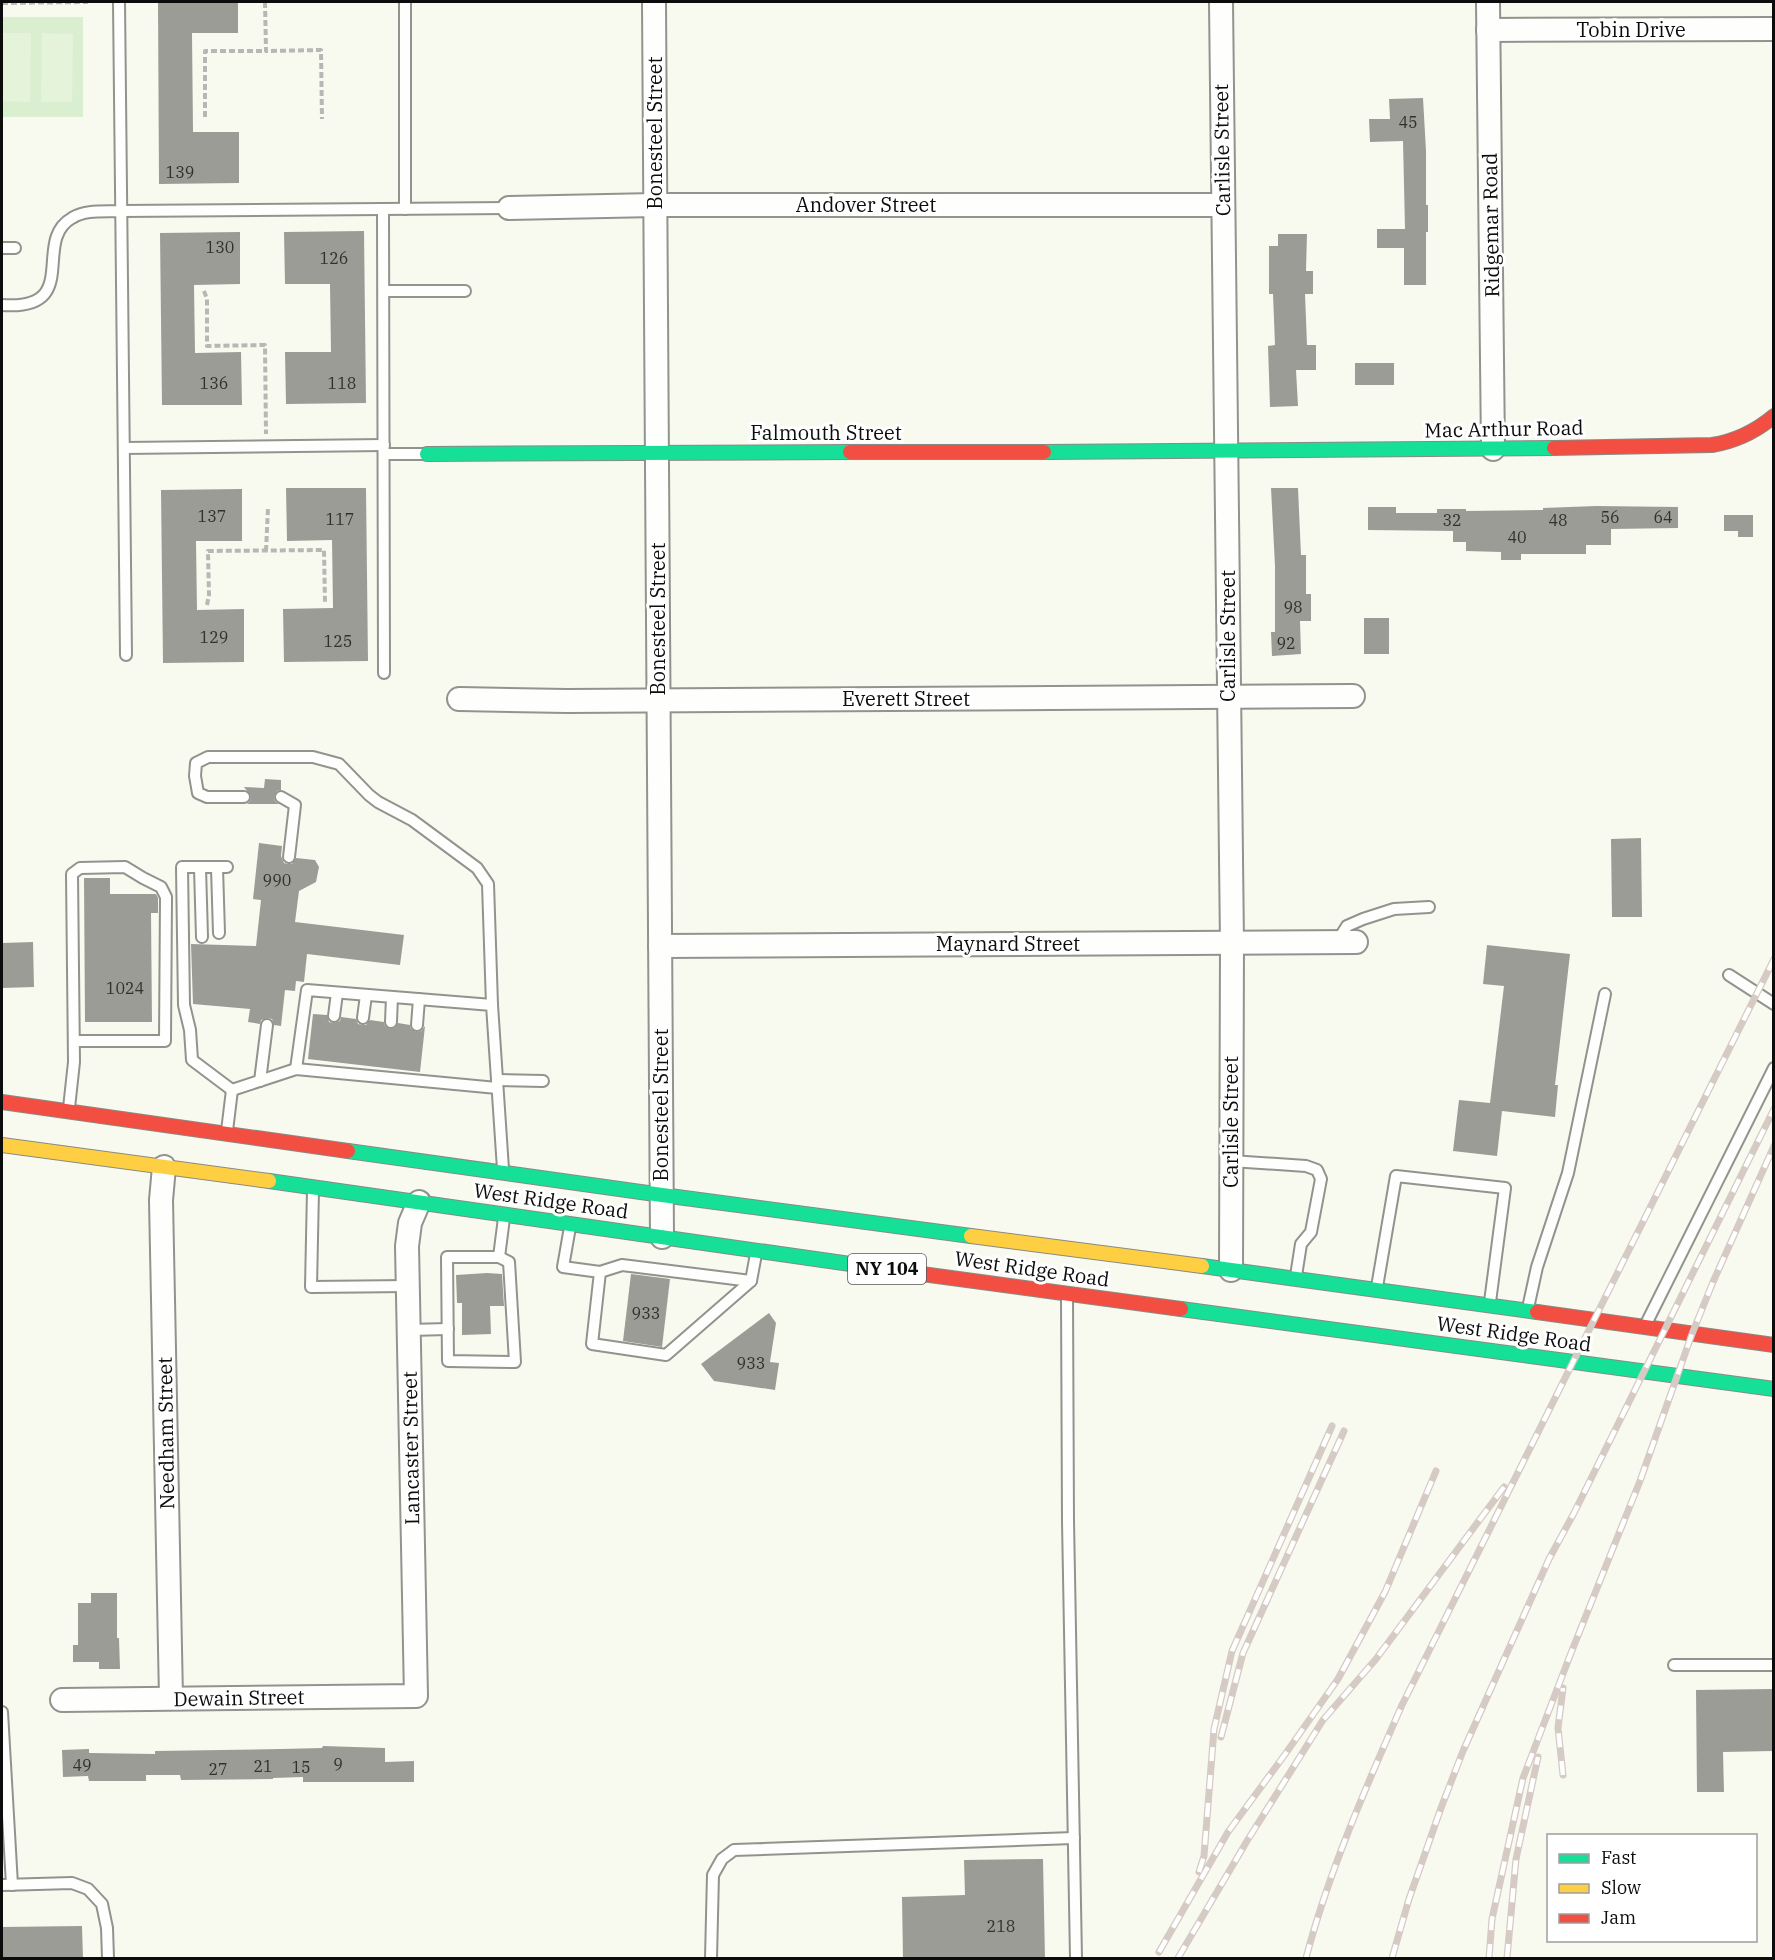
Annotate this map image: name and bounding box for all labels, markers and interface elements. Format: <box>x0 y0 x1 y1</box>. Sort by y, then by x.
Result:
street label: Tobin Drive <box>1576 16 1686 43</box>
street label: Bonesteel Street <box>641 56 668 210</box>
street label: Carlisle Street <box>1207 84 1236 216</box>
house number: 45 <box>1398 112 1418 132</box>
street label: Ridgemar Road <box>1476 153 1505 298</box>
house number: 139 <box>166 162 194 182</box>
street label: Andover Street <box>796 191 936 218</box>
house number: 130 <box>206 237 234 257</box>
house number: 126 <box>320 248 348 268</box>
house number: 136 <box>200 373 228 393</box>
house number: 118 <box>328 373 356 393</box>
street label: Mac Arthur Road <box>1424 414 1584 443</box>
street label: Falmouth Street <box>750 419 902 446</box>
house number: 137 <box>198 506 226 526</box>
house number: 56 <box>1600 507 1620 527</box>
house number: 64 <box>1653 507 1673 527</box>
house number: 117 <box>326 509 354 529</box>
house number: 32 <box>1442 510 1462 530</box>
house number: 48 <box>1548 510 1568 530</box>
house number: 40 <box>1507 527 1527 547</box>
street label: Bonesteel Street <box>644 542 671 696</box>
street label: Carlisle Street <box>1214 570 1241 702</box>
house number: 98 <box>1283 597 1303 617</box>
house number: 129 <box>200 627 228 647</box>
house number: 125 <box>324 631 352 651</box>
house number: 92 <box>1276 633 1296 653</box>
street label: Everett Street <box>842 685 970 712</box>
house number: 990 <box>263 870 291 890</box>
street label: Maynard Street <box>936 930 1080 957</box>
house number: 1024 <box>106 978 144 998</box>
street label: Bonesteel Street <box>647 1028 674 1182</box>
street label: Carlisle Street <box>1217 1056 1244 1188</box>
street label: West Ridge Road <box>472 1176 630 1225</box>
street label: West Ridge Road <box>953 1244 1111 1293</box>
road number: NY 104 <box>848 1254 926 1284</box>
house number: 933 <box>632 1303 660 1323</box>
street label: West Ridge Road <box>1435 1309 1593 1358</box>
house number: 933 <box>737 1353 765 1373</box>
street label: Needham Street <box>151 1357 180 1510</box>
street label: Lancaster Street <box>396 1371 425 1525</box>
street label: Dewain Street <box>173 1683 305 1712</box>
house number: 9 <box>333 1754 343 1774</box>
house number: 49 <box>72 1755 92 1775</box>
house number: 21 <box>253 1756 273 1776</box>
house number: 15 <box>291 1757 311 1777</box>
house number: 27 <box>208 1759 228 1779</box>
legend <box>1547 1834 1757 1942</box>
text: Fast <box>1601 1846 1636 1869</box>
text: Slow <box>1601 1876 1641 1899</box>
text: Jam <box>1601 1906 1636 1929</box>
house number: 218 <box>987 1916 1015 1936</box>

